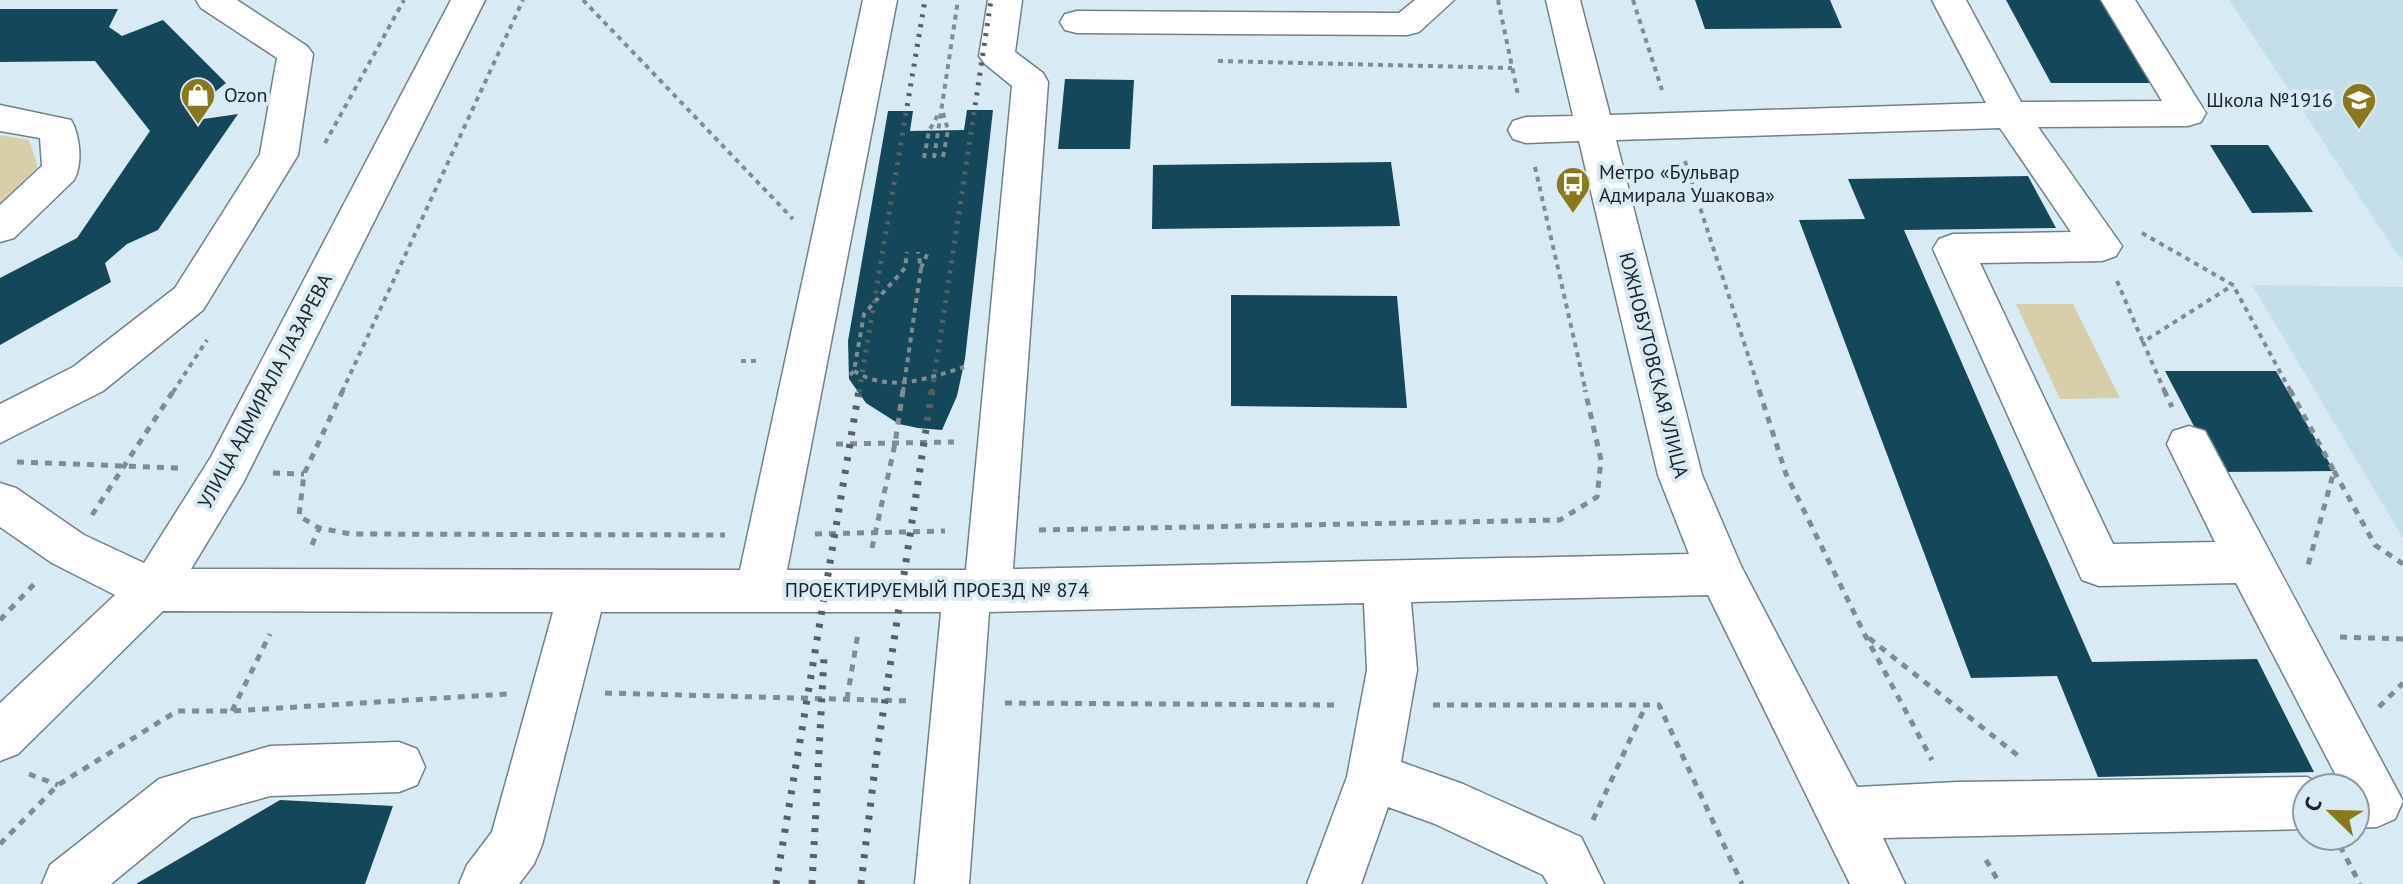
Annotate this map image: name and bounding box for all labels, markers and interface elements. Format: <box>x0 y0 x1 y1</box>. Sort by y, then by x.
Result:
shop icon: Ozon <box>179 76 217 126</box>
school or university icon: Школа №1916 <box>2340 81 2378 131</box>
place label: Ozon <box>224 82 268 108</box>
place label: Школа №1916 <box>2206 87 2333 113</box>
place label: Метро «Бульвар Адмирала Ушакова» <box>1599 159 1775 208</box>
bus stop icon: Метро «Бульвар Адмирала Ушакова» <box>1554 165 1592 215</box>
street label: ЮЖНОБУТОВСКАЯ УЛИЦА <box>1613 249 1695 481</box>
street label: УЛИЦА АДМИРАЛА ЛАЗАРЕВА <box>192 269 338 513</box>
street label: ПРОЕКТИРУЕМЫЙ ПРОЕЗД № 874 <box>785 577 1089 603</box>
north arrow <box>2291 772 2371 852</box>
text: С <box>2297 793 2328 815</box>

